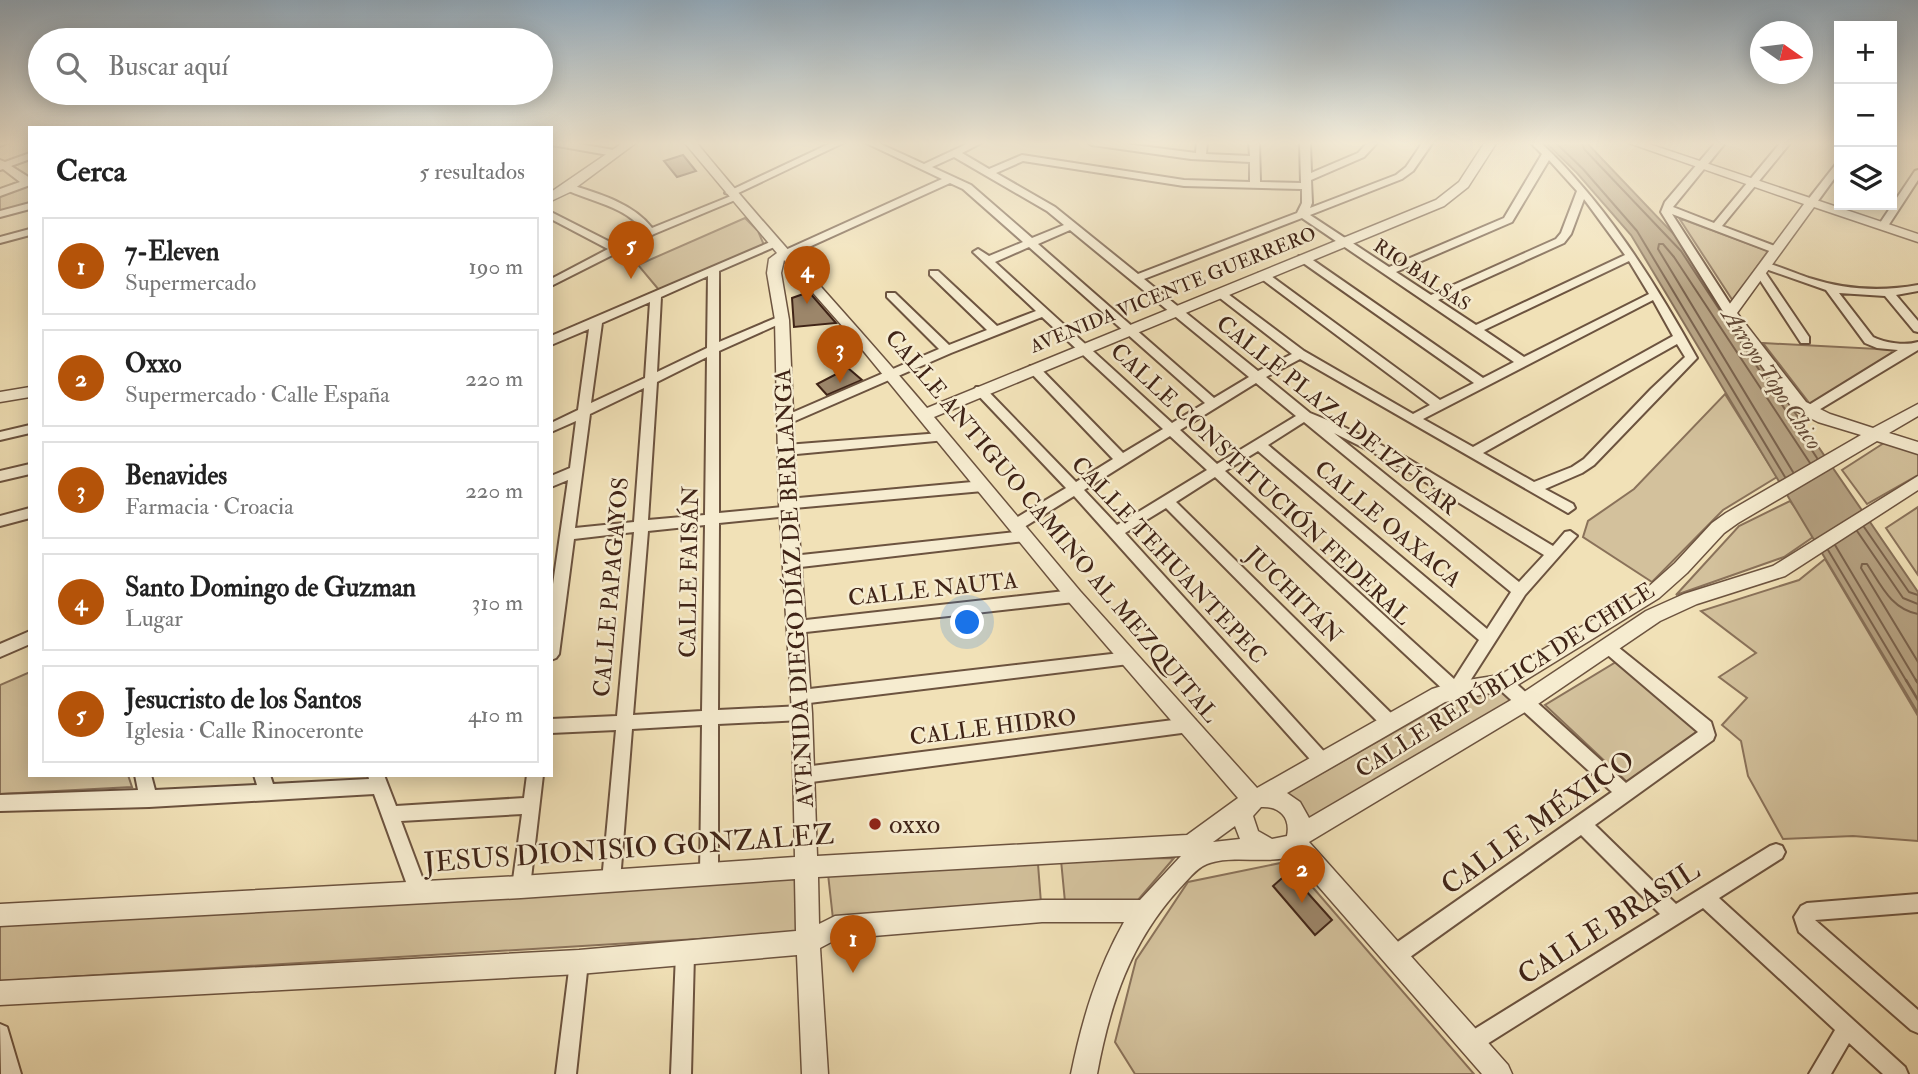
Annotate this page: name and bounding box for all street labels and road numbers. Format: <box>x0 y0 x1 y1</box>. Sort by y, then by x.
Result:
street label: AVENIDA VICENTE GUERRERO <box>1025 221 1320 359</box>
street label: RIO BALSAS <box>1369 234 1475 316</box>
street label: CALLE PLAZA DE IZÚCAR <box>1211 309 1464 521</box>
street label: CALLE ANTIGUO CAMINO AL MEZQUITAL <box>879 324 1225 729</box>
street label: CALLE CONSTITUCIÓN FEDERAL <box>1105 337 1418 632</box>
street label: AVENIDA DIEGO DÍAZ DE BERLANGA <box>768 367 820 809</box>
street label: CALLE TEHUANTEPEC <box>1065 450 1273 670</box>
street label: CALLE OAXACA <box>1309 454 1468 594</box>
street label: CALLE PAPAGAYOS <box>587 476 635 698</box>
street label: CALLE FAISÁN <box>673 485 705 658</box>
street label: JUCHITÁN <box>1239 540 1349 650</box>
street label: CALLE NAUTA <box>847 566 1020 612</box>
street label: CALLE REPÚBLICA DE CHILE <box>1350 576 1660 784</box>
street label: CALLE HIDRO <box>908 702 1078 752</box>
street label: CALLE MÉXICO <box>1434 743 1642 903</box>
street label: JESUS DIONISIO GONZALEZ <box>422 817 835 881</box>
street label: CALLE BRASIL <box>1511 853 1707 993</box>

